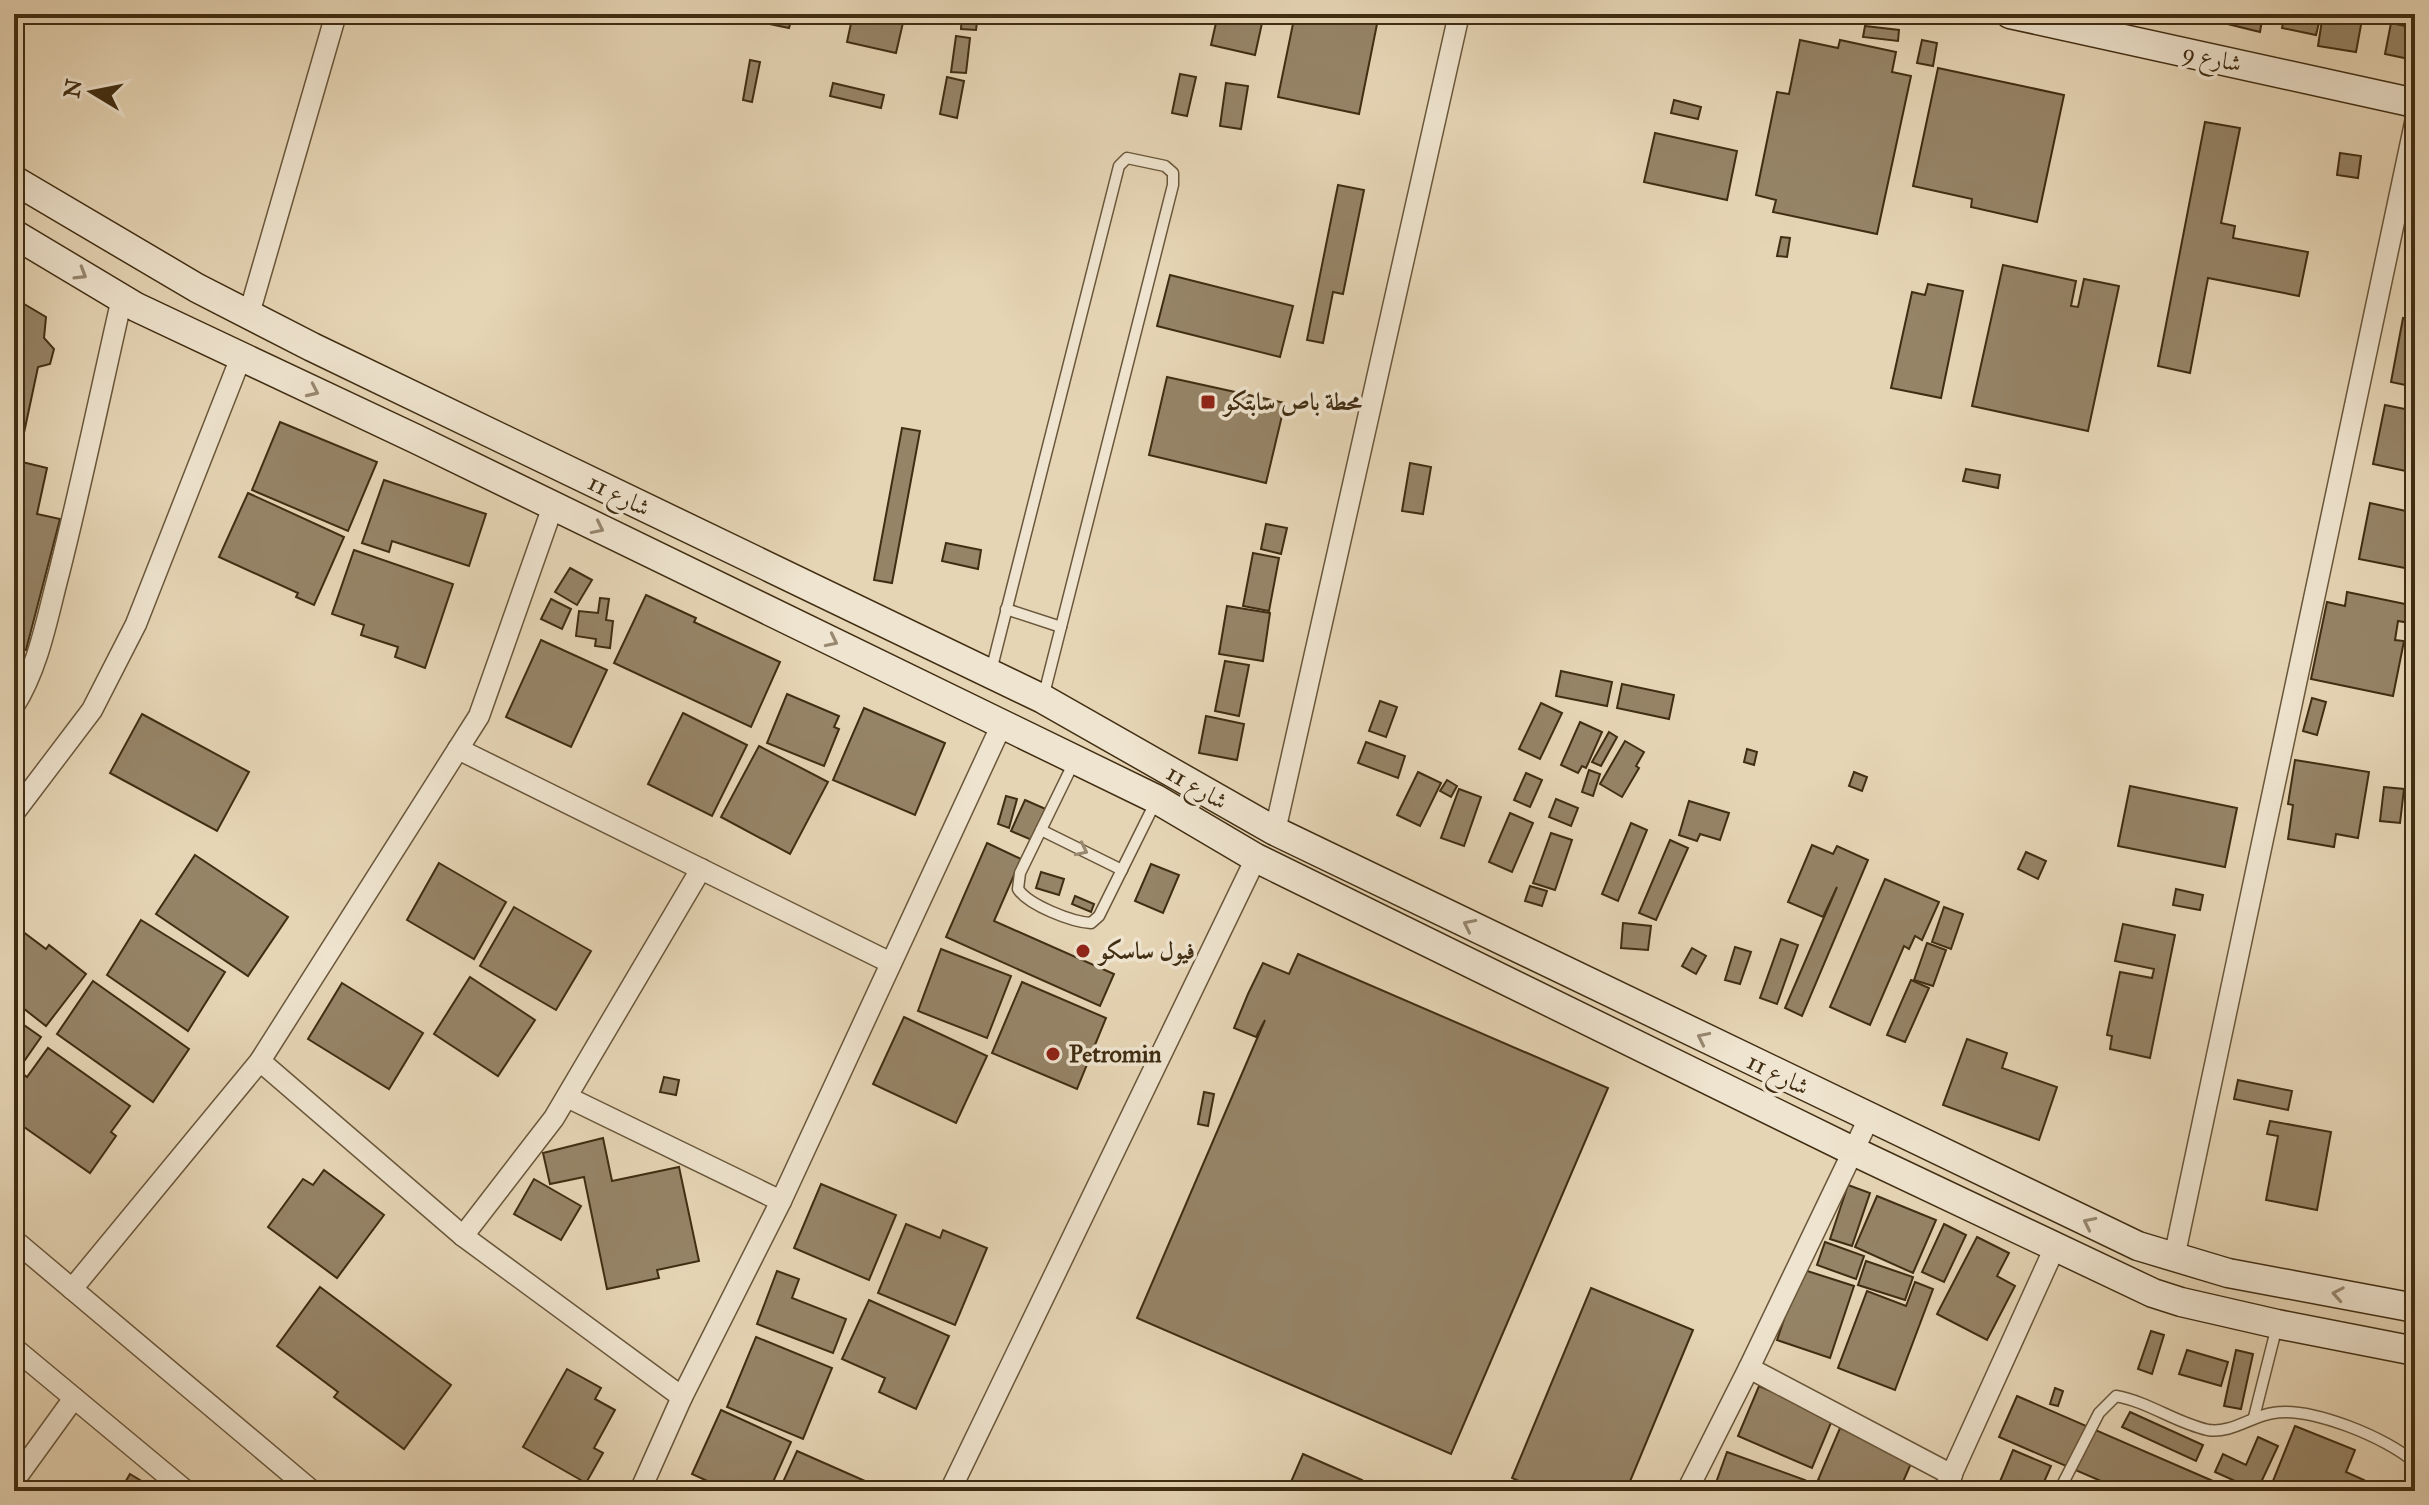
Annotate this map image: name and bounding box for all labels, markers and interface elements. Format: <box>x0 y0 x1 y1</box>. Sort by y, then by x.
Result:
street label: شارع 9 <box>2179 37 2244 84</box>
north arrow <box>52 52 132 132</box>
text: N <box>58 77 88 100</box>
one-way arrow <box>72 264 87 280</box>
one-way arrow <box>305 381 319 397</box>
place label: محطة باص سابتكو <box>1221 387 1362 417</box>
marker: محطة باص سابتكو <box>1199 393 1217 411</box>
street label: شارع 11 <box>581 467 655 527</box>
one-way arrow <box>589 518 604 534</box>
one-way arrow <box>823 631 838 647</box>
street label: شارع 11 <box>1159 758 1233 821</box>
one-way arrow <box>1073 840 1088 855</box>
one-way arrow <box>1463 919 1478 935</box>
place label: فيول ساسكو <box>1096 936 1195 966</box>
marker: فيول ساسكو <box>1074 942 1092 960</box>
one-way arrow <box>1697 1032 1712 1048</box>
place label: Petromin <box>1069 1039 1161 1069</box>
marker: Petromin <box>1044 1045 1062 1063</box>
street label: شارع 11 <box>1740 1046 1814 1106</box>
one-way arrow <box>2083 1217 2098 1233</box>
one-way arrow <box>2332 1286 2345 1303</box>

